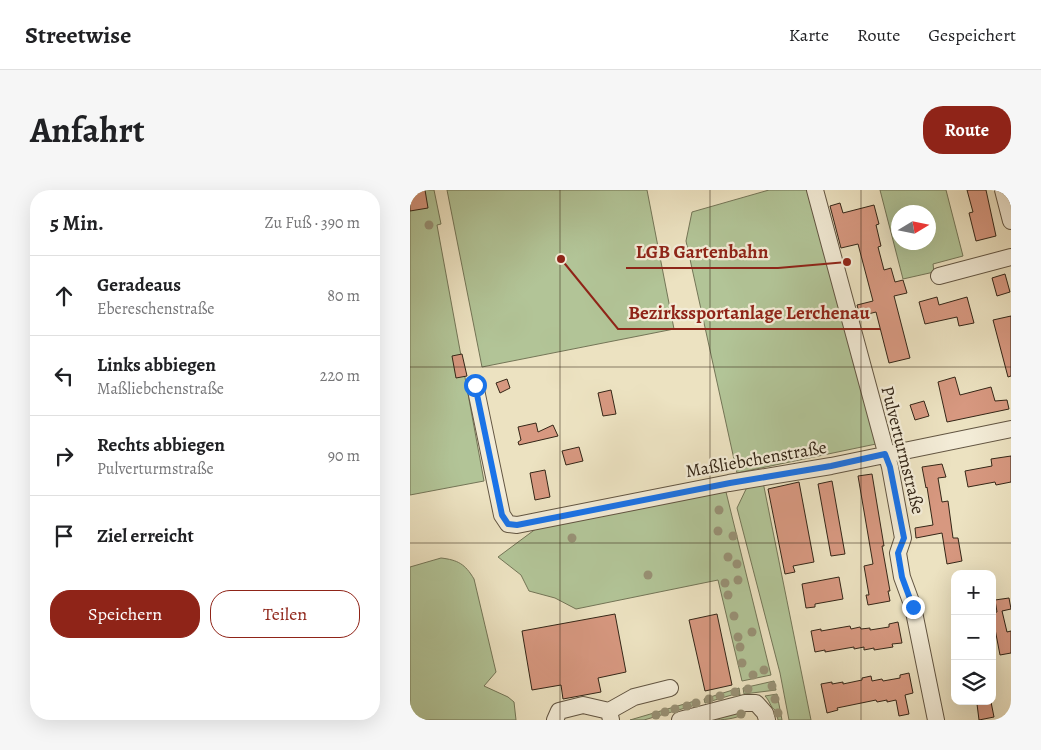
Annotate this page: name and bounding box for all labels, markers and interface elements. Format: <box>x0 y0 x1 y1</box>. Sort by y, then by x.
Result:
text: Streetwise <box>25 19 131 51</box>
text: Karte <box>789 23 829 47</box>
text: Route <box>857 23 900 47</box>
text: Gespeichert <box>928 23 1016 47</box>
text: Anfahrt <box>30 106 145 154</box>
button: Route <box>923 106 1011 154</box>
north arrow <box>891 205 936 250</box>
text: 5 Min. <box>50 209 104 237</box>
text: Zu Fuß · 390 m <box>264 212 360 234</box>
callout: LGB Gartenbahn <box>626 234 778 268</box>
text: LGB Gartenbahn <box>636 239 769 265</box>
text: Geradeaus <box>97 272 181 298</box>
icon: ahead <box>50 282 78 310</box>
text: 80 m <box>327 285 360 307</box>
callout: Bezirkssportanlage Lerchenau <box>618 295 880 329</box>
text: Ebereschenstraße <box>97 298 214 320</box>
text: Bezirkssportanlage Lerchenau <box>628 300 870 326</box>
text: Links abbiegen <box>97 352 216 378</box>
icon: left <box>50 362 78 390</box>
text: 220 m <box>320 365 360 387</box>
route start <box>464 374 487 397</box>
text: Maßliebchenstraße <box>97 378 224 400</box>
street label: Pulverturmstraße <box>875 383 931 517</box>
text: Rechts abbiegen <box>97 432 225 458</box>
street label: Maßliebchenstraße <box>684 435 828 483</box>
icon: right <box>50 442 78 470</box>
text: 90 m <box>328 445 360 467</box>
text: Pulverturmstraße <box>97 458 214 480</box>
icon: arrive <box>50 522 78 550</box>
text: Ziel erreicht <box>97 523 194 549</box>
map controls <box>951 570 996 705</box>
button: + <box>951 570 996 615</box>
button: Speichern <box>50 590 200 638</box>
button: Teilen <box>210 590 360 638</box>
route end <box>902 596 925 619</box>
button: − <box>951 615 996 660</box>
button: layers <box>951 660 996 705</box>

